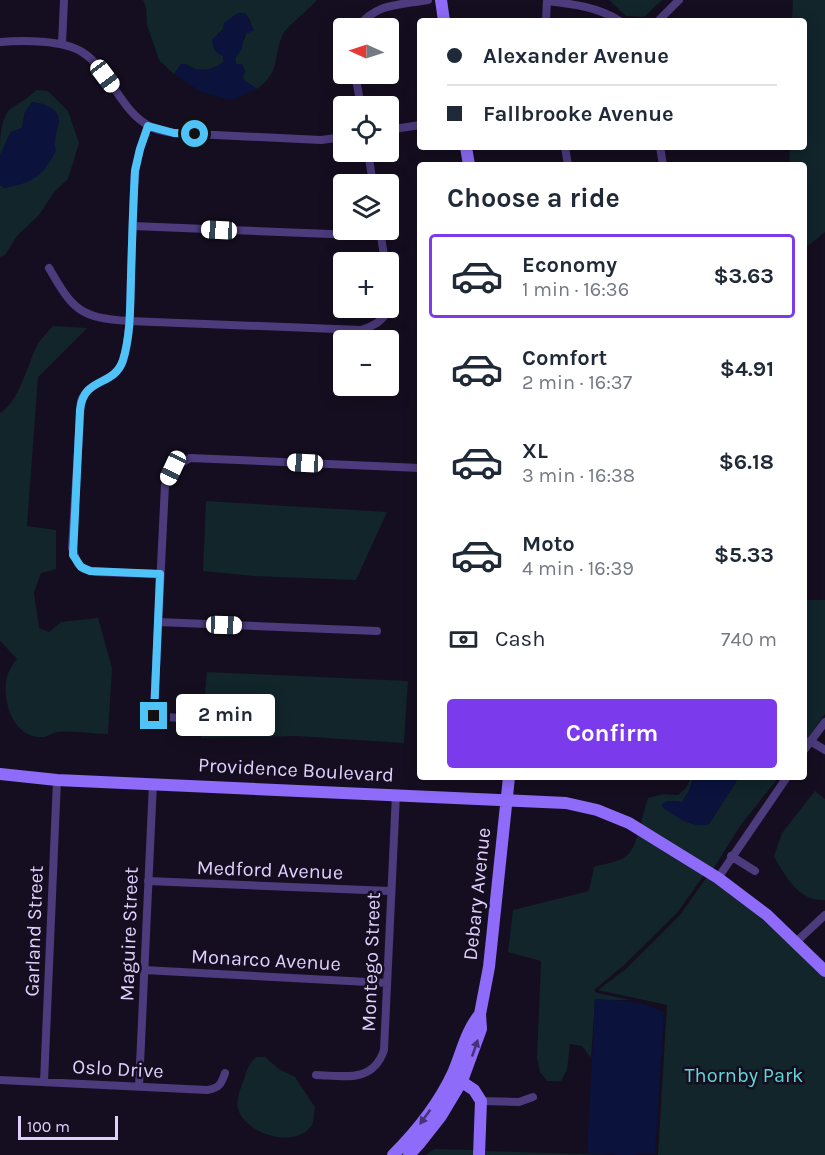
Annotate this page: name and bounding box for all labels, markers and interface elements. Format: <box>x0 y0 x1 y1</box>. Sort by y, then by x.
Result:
north arrow <box>333 18 399 84</box>
map controls <box>333 18 399 396</box>
text: Alexander Avenue <box>483 43 669 69</box>
car <box>87 56 123 96</box>
button: locate <box>333 96 399 162</box>
text: Fallbrooke Avenue <box>483 101 674 127</box>
route start <box>181 120 208 147</box>
button: layers <box>333 174 399 240</box>
text: Choose a ride <box>447 182 620 214</box>
car <box>201 220 237 240</box>
icon: car <box>450 249 504 303</box>
button: + <box>333 252 399 318</box>
text: Economy <box>522 252 617 278</box>
text: $3.63 <box>713 263 774 289</box>
text: 1 min · 16:36 <box>522 278 629 301</box>
button: − <box>333 330 399 396</box>
icon: car <box>450 342 504 396</box>
text: Comfort <box>522 345 607 371</box>
text: $4.91 <box>720 356 774 382</box>
text: 2 min · 16:37 <box>522 371 632 394</box>
icon: car <box>450 435 504 489</box>
text: XL <box>522 438 548 464</box>
car <box>157 448 189 488</box>
text: $6.18 <box>719 449 774 475</box>
car <box>287 453 323 473</box>
text: 3 min · 16:38 <box>522 464 635 487</box>
icon: car <box>450 528 504 582</box>
text: Moto <box>522 531 575 557</box>
text: $5.33 <box>714 542 774 568</box>
text: 4 min · 16:39 <box>522 557 634 580</box>
car <box>206 615 242 635</box>
icon: cash <box>447 623 480 656</box>
text: Cash <box>495 626 545 652</box>
text: 740 m <box>721 628 777 651</box>
callout: 2 min <box>175 695 274 737</box>
button: Confirm <box>447 699 777 768</box>
route end <box>140 702 167 729</box>
text: 2 min <box>198 703 253 726</box>
street label: Providence Boulevard <box>197 753 395 787</box>
street label: Debary Avenue <box>459 826 495 962</box>
street label: Medford Avenue <box>196 856 344 884</box>
street label: Garland Street <box>20 865 48 997</box>
street label: Maguire Street <box>115 866 143 1002</box>
street label: Montego Street <box>357 891 385 1032</box>
street label: Monarco Avenue <box>191 945 341 975</box>
one-way arrow <box>470 1039 480 1057</box>
street label: Oslo Drive <box>72 1055 164 1083</box>
park label: Thornby Park <box>685 1064 803 1087</box>
one-way arrow <box>419 1109 431 1125</box>
scale bar <box>18 1113 118 1140</box>
text: 100 m <box>27 1117 70 1136</box>

